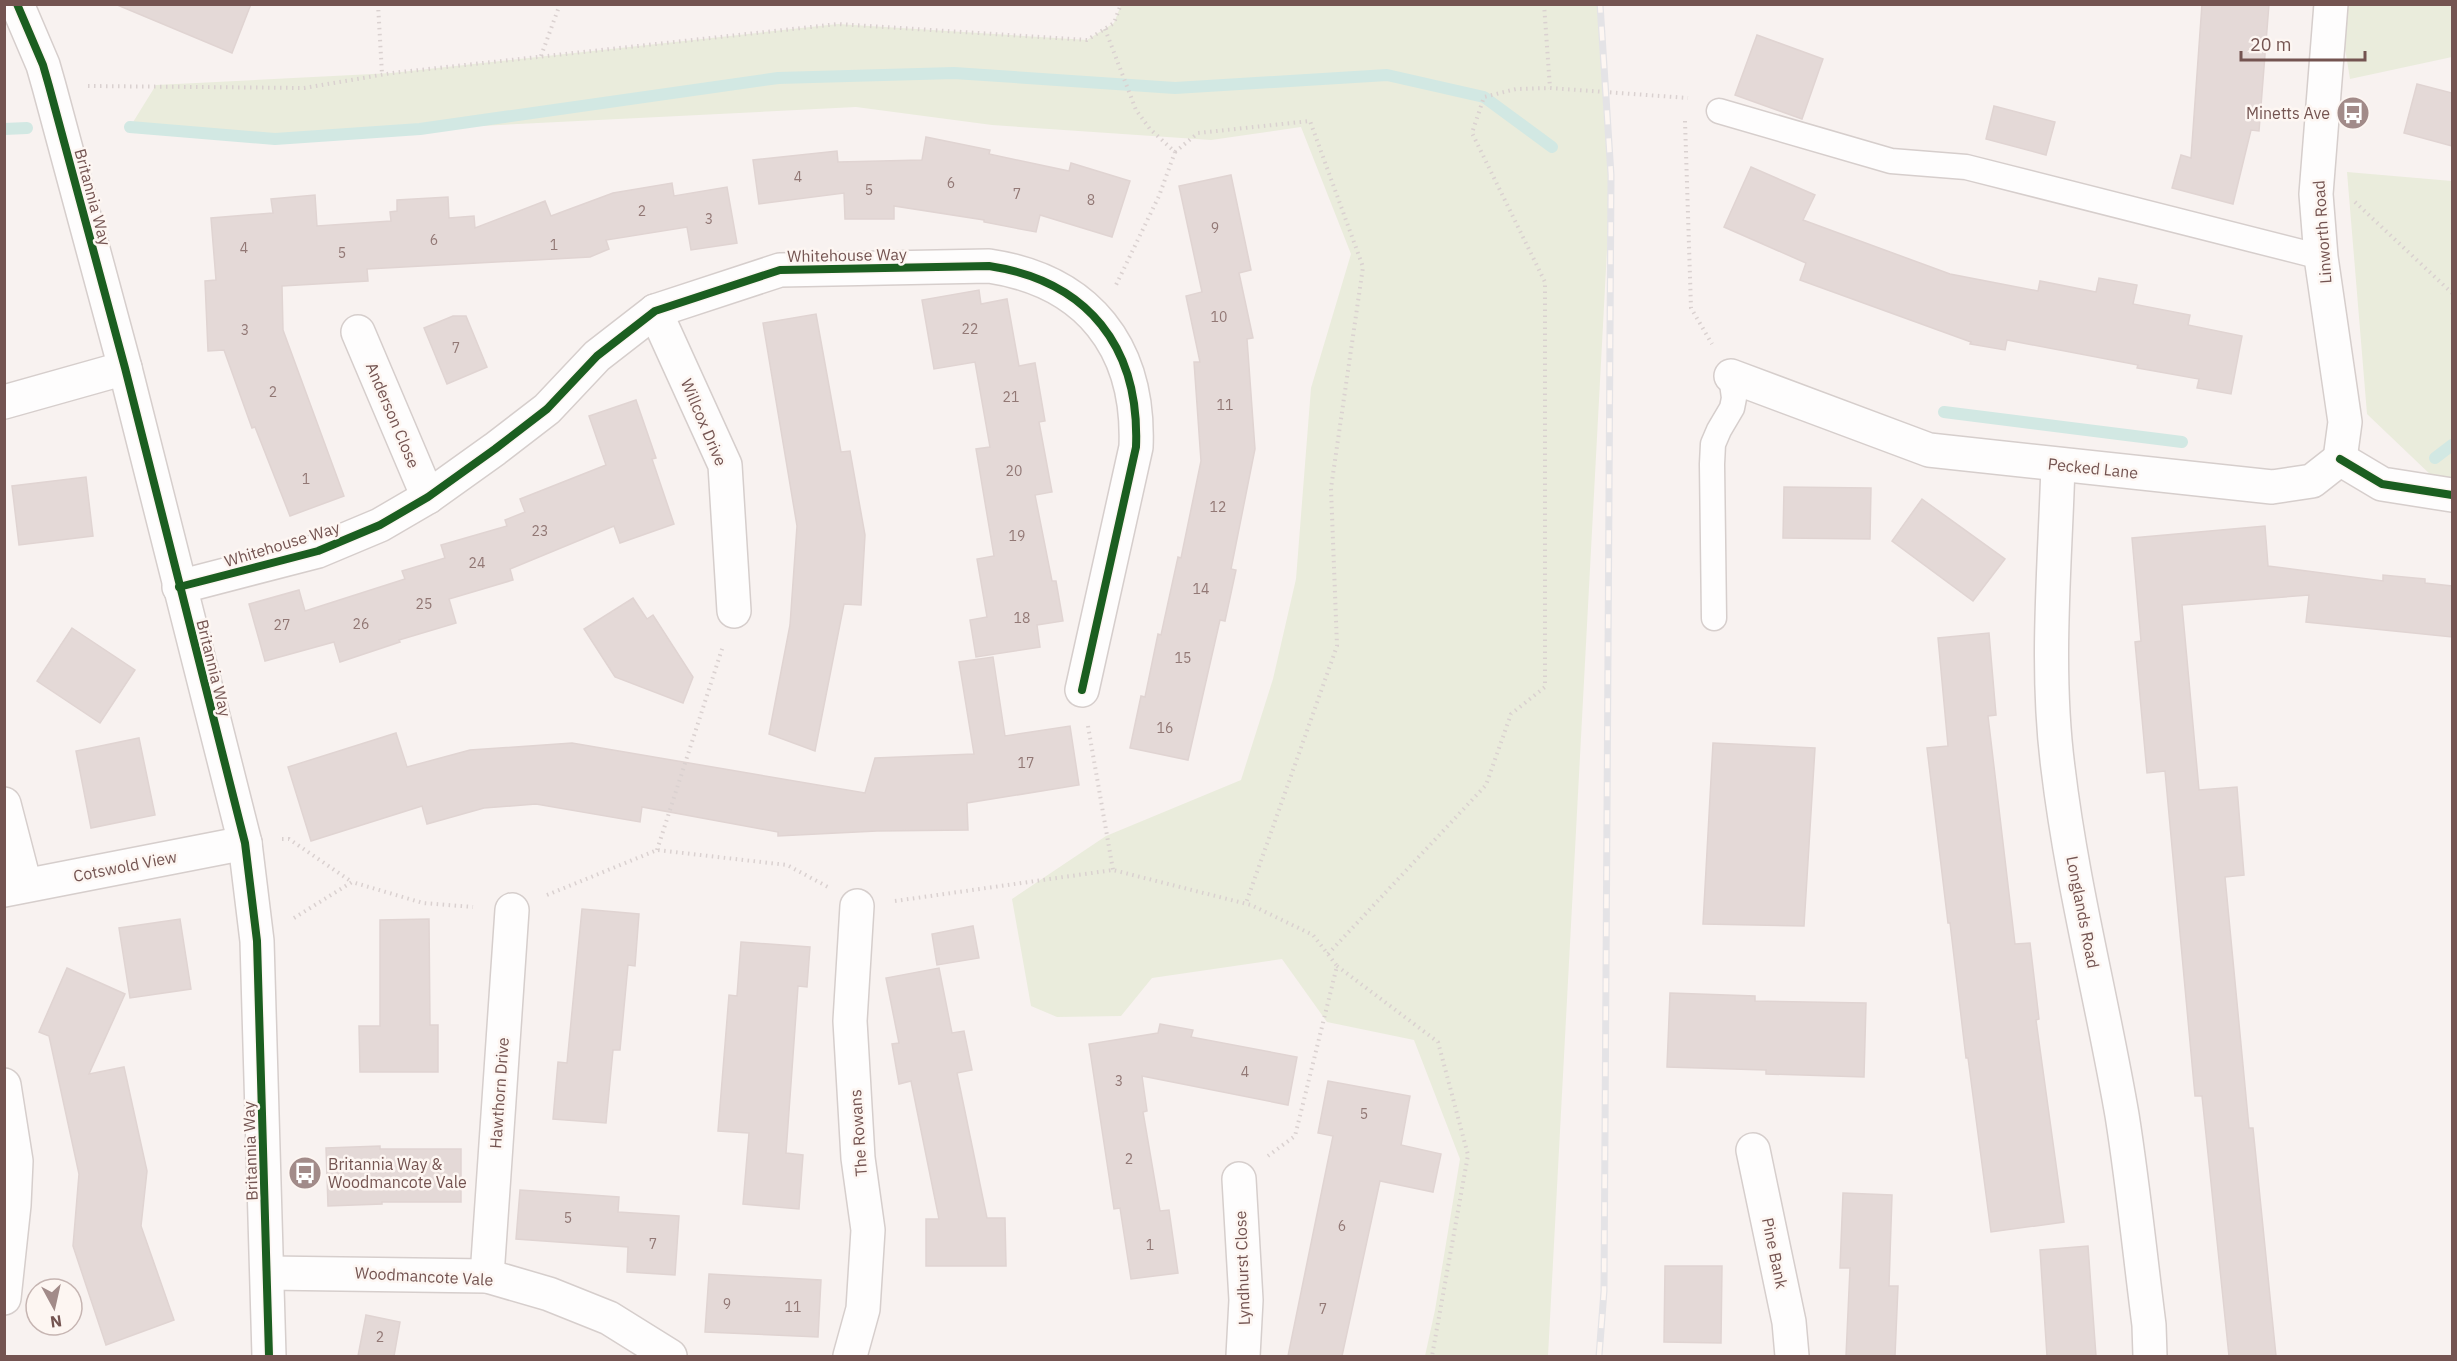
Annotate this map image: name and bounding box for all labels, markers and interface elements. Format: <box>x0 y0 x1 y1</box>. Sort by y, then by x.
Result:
scale bar <box>2241 24 2366 62</box>
text: 20 m <box>2250 33 2292 56</box>
bus stop icon: Minetts Ave <box>2335 95 2371 131</box>
place label: Minetts Ave <box>2246 103 2330 123</box>
street label: Britannia Way <box>70 146 116 248</box>
house number: 4 <box>794 168 802 186</box>
house number: 6 <box>947 174 955 192</box>
street label: Linworth Road <box>2308 180 2336 284</box>
house number: 5 <box>865 181 873 199</box>
house number: 7 <box>1013 185 1021 203</box>
house number: 8 <box>1087 191 1095 209</box>
house number: 2 <box>638 202 646 220</box>
house number: 3 <box>705 210 713 228</box>
house number: 9 <box>1211 219 1219 237</box>
house number: 6 <box>430 231 438 249</box>
house number: 1 <box>550 236 558 254</box>
house number: 4 <box>240 239 248 257</box>
house number: 5 <box>338 244 346 262</box>
street label: Whitehouse Way <box>787 244 907 266</box>
house number: 10 <box>1211 308 1227 326</box>
house number: 22 <box>962 320 978 338</box>
house number: 3 <box>241 321 249 339</box>
house number: 7 <box>452 339 460 357</box>
street label: Anderson Close <box>362 359 424 471</box>
street label: Willcox Drive <box>677 375 731 469</box>
house number: 2 <box>269 383 277 401</box>
house number: 21 <box>1003 388 1019 406</box>
house number: 11 <box>1217 396 1233 414</box>
street label: Pecked Lane <box>2047 453 2139 483</box>
house number: 20 <box>1006 462 1022 480</box>
house number: 1 <box>302 470 310 488</box>
house number: 12 <box>1210 498 1226 516</box>
street label: Whitehouse Way <box>222 517 342 571</box>
house number: 23 <box>532 522 548 540</box>
house number: 19 <box>1009 527 1025 545</box>
house number: 24 <box>469 554 485 572</box>
house number: 14 <box>1193 580 1209 598</box>
house number: 25 <box>416 595 432 613</box>
house number: 18 <box>1014 609 1030 627</box>
house number: 26 <box>353 615 369 633</box>
house number: 27 <box>274 616 290 634</box>
street label: Britannia Way <box>192 617 236 719</box>
house number: 15 <box>1175 649 1191 667</box>
house number: 16 <box>1157 719 1173 737</box>
house number: 17 <box>1018 754 1034 772</box>
street label: Cotswold View <box>71 846 179 886</box>
street label: Longlands Road <box>2062 854 2104 970</box>
street label: Hawthorn Drive <box>485 1036 513 1149</box>
house number: 4 <box>1241 1063 1249 1081</box>
house number: 3 <box>1115 1072 1123 1090</box>
street label: The Rowans <box>845 1089 871 1177</box>
street label: Britannia Way <box>238 1101 262 1201</box>
house number: 5 <box>1360 1105 1368 1123</box>
house number: 2 <box>1125 1150 1133 1168</box>
place label: Britannia Way & Woodmancote Vale <box>328 1154 467 1192</box>
bus stop icon: Britannia Way & Woodmancote Vale <box>287 1155 323 1191</box>
house number: 5 <box>564 1209 572 1227</box>
street label: Lyndhurst Close <box>1230 1210 1254 1326</box>
street label: Pine Bank <box>1758 1216 1792 1291</box>
house number: 6 <box>1338 1217 1346 1235</box>
house number: 7 <box>649 1235 657 1253</box>
house number: 1 <box>1146 1236 1154 1254</box>
street label: Woodmancote Vale <box>354 1262 494 1290</box>
north arrow <box>24 1277 84 1337</box>
house number: 9 <box>723 1295 731 1313</box>
house number: 11 <box>785 1298 801 1316</box>
house number: 7 <box>1319 1300 1327 1318</box>
text: N <box>49 1311 63 1333</box>
house number: 2 <box>376 1328 384 1346</box>

